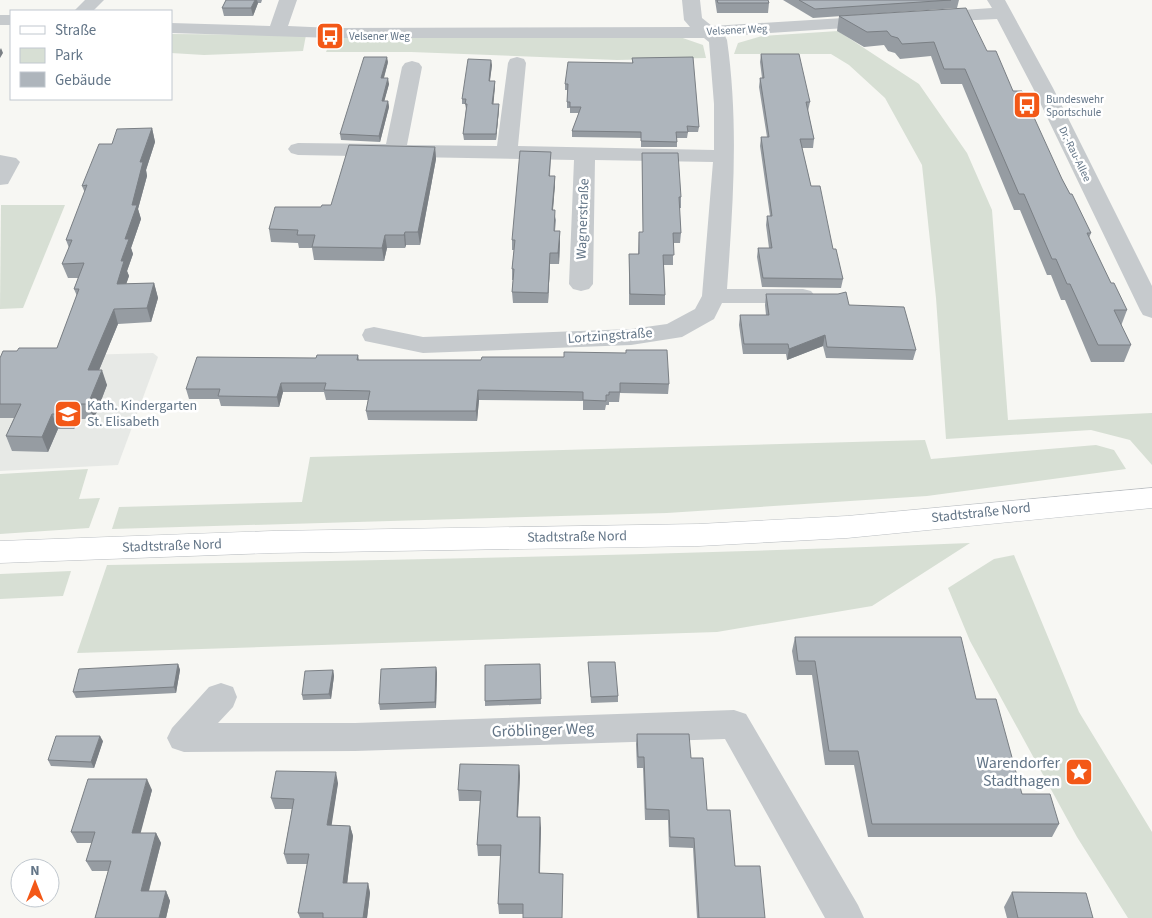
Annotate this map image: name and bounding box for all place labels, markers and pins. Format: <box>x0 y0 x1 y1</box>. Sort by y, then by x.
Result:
bus stop icon: Velsener Weg <box>315 21 345 51</box>
place label: Velsener Weg <box>349 29 410 44</box>
bus stop icon: Bundeswehr Sportschule <box>1012 90 1042 120</box>
place label: Bundeswehr Sportschule <box>1046 92 1104 120</box>
place label: Kath. Kindergarten St. Elisabeth <box>87 396 197 432</box>
school or university icon: Kath. Kindergarten St. Elisabeth <box>53 399 83 429</box>
place label: Warendorfer Stadthagen <box>976 752 1060 792</box>
place icon: Warendorfer Stadthagen <box>1064 757 1094 787</box>

